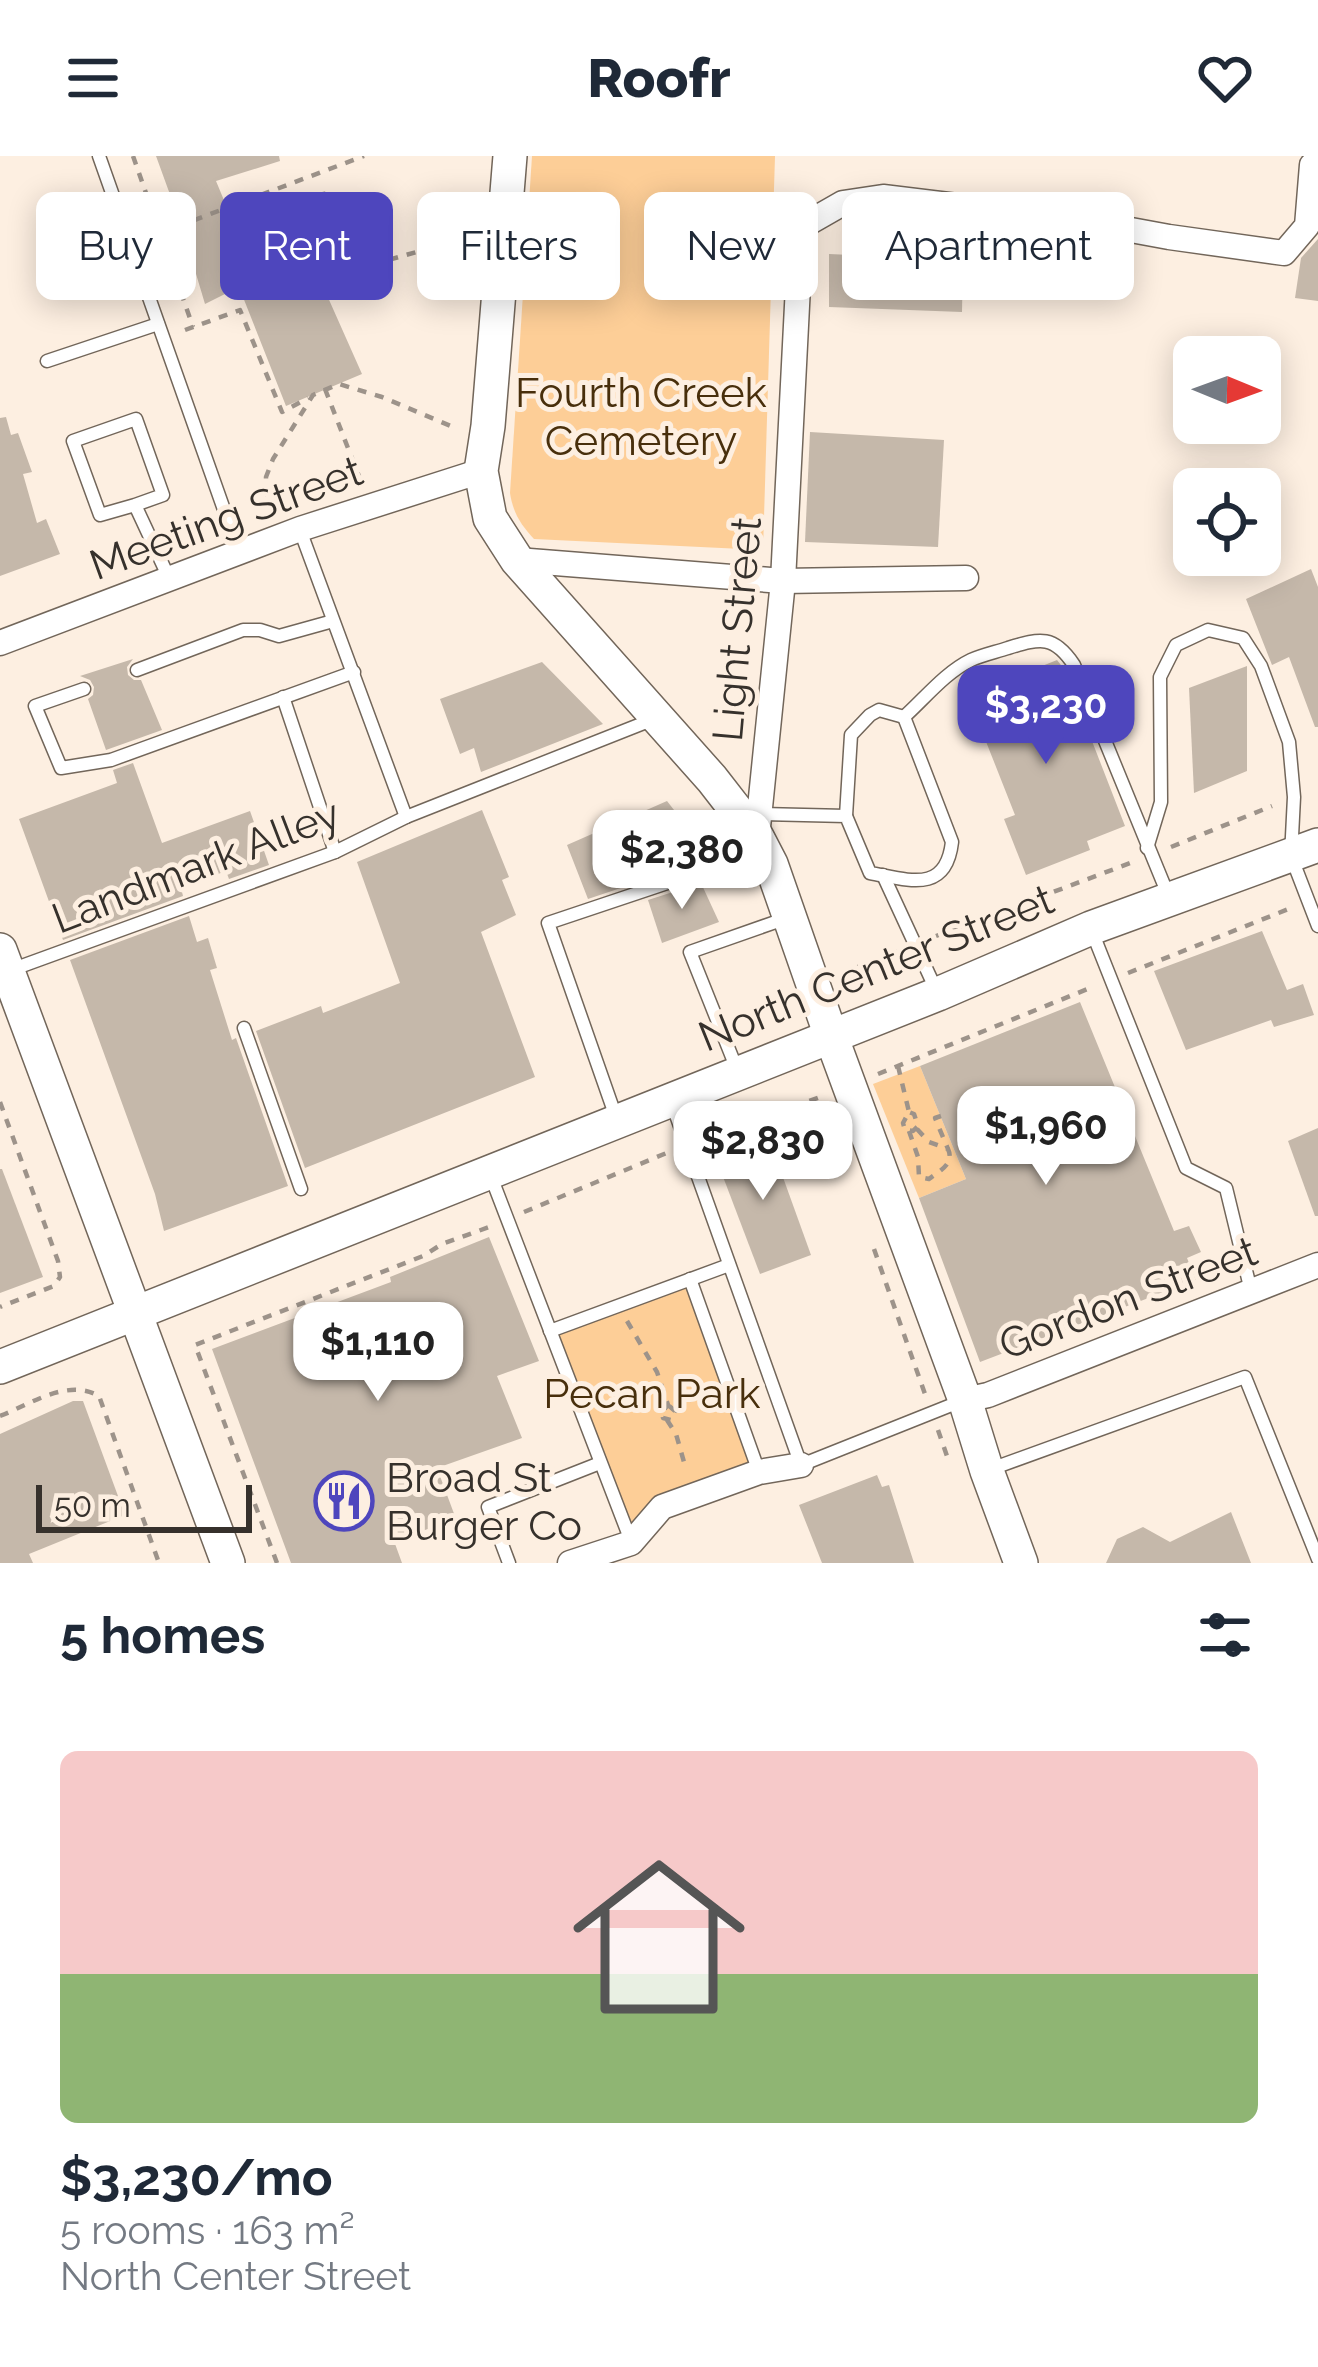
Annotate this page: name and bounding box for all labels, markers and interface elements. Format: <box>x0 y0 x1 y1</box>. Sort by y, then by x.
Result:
icon: menu <box>60 45 126 111</box>
icon: heart <box>1192 45 1258 111</box>
text: Roofr <box>587 46 731 110</box>
chip: Buy <box>36 192 196 300</box>
chip: Rent <box>220 192 393 300</box>
chip: Filters <box>417 192 620 300</box>
chip: New <box>644 192 818 300</box>
chip: Apartment <box>842 192 1134 300</box>
north arrow <box>1173 336 1281 444</box>
map controls <box>1173 336 1281 576</box>
park label: Fourth Creek Cemetery <box>515 368 767 465</box>
street label: Meeting Street <box>83 446 369 590</box>
button: locate <box>1173 468 1281 576</box>
street label: Light Street <box>703 515 771 743</box>
pin: $3,230 <box>948 665 1144 767</box>
text: $3,230 <box>984 681 1108 727</box>
street label: Landmark Alley <box>45 789 347 943</box>
pin: $2,380 <box>584 810 780 912</box>
text: $2,380 <box>619 826 745 872</box>
street label: North Center Street <box>692 874 1060 1062</box>
pin: $1,960 <box>948 1086 1144 1188</box>
pin: $2,830 <box>665 1101 861 1203</box>
text: $1,960 <box>984 1102 1108 1148</box>
text: $2,830 <box>700 1117 826 1163</box>
street label: Gordon Street <box>992 1226 1264 1370</box>
pin: $1,110 <box>280 1302 476 1404</box>
text: $1,110 <box>320 1318 436 1364</box>
park label: Pecan Park <box>543 1369 761 1418</box>
place label: Broad St Burger Co <box>386 1453 582 1550</box>
restaurant icon: Broad St Burger Co <box>313 1470 375 1532</box>
scale bar <box>36 1479 252 1532</box>
text: 50 m <box>54 1486 131 1525</box>
icon: filters <box>1192 1602 1258 1668</box>
text: 5 homes <box>60 1605 265 1665</box>
icon: home <box>551 1829 767 2045</box>
text: $3,230/mo <box>60 2147 333 2207</box>
text: 5 rooms · 163 m² <box>60 2207 355 2253</box>
text: North Center Street <box>60 2253 411 2299</box>

